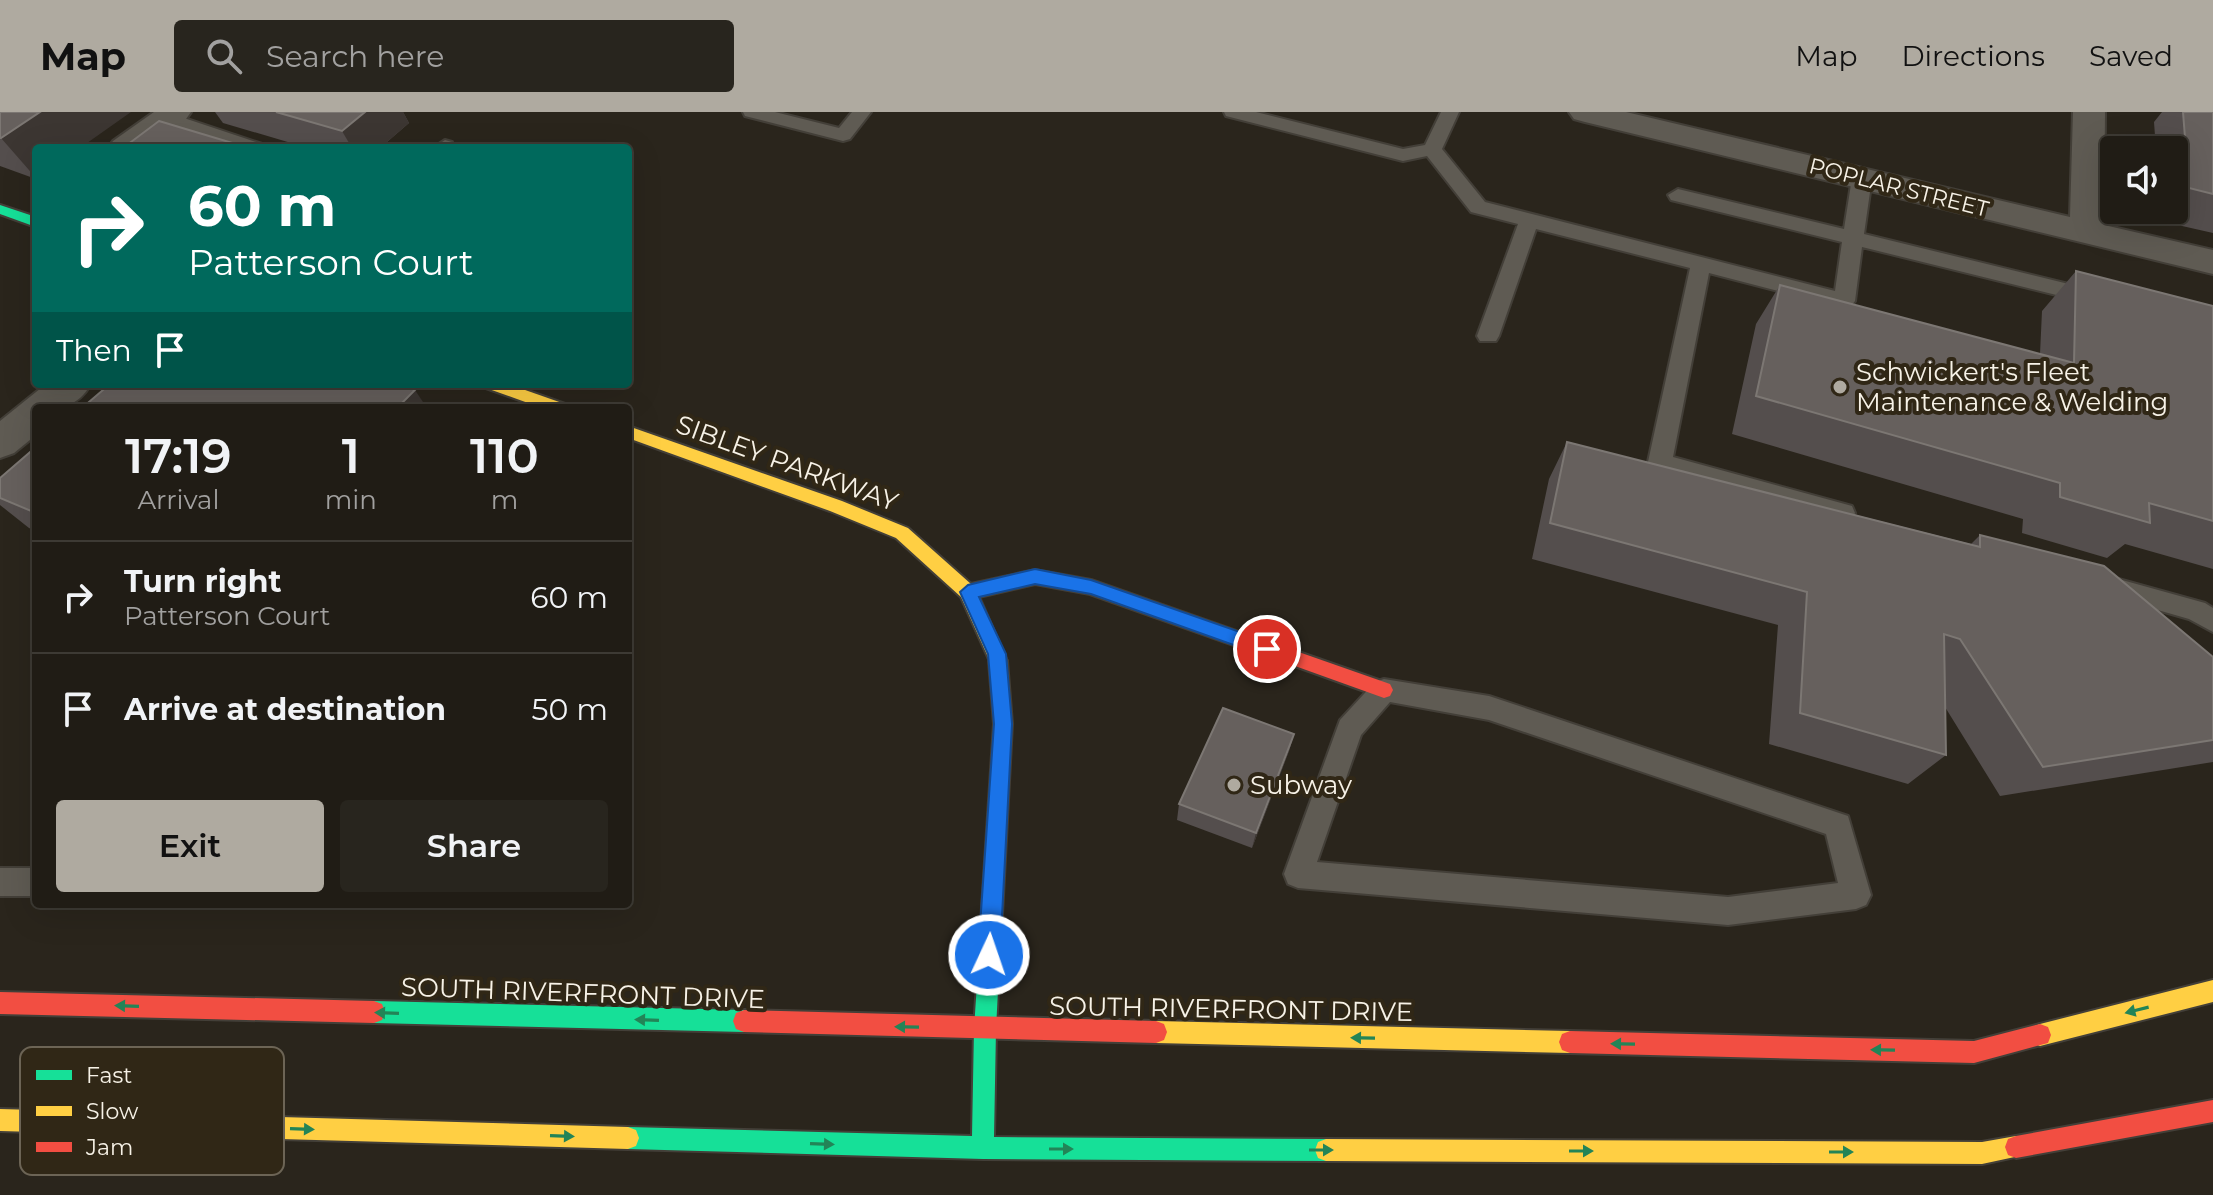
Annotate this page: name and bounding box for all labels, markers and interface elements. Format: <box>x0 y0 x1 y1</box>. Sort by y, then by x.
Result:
search box <box>174 20 734 92</box>
text: Map <box>40 33 126 80</box>
icon: search <box>202 34 246 78</box>
text: Search here <box>266 38 444 75</box>
text: Map <box>1795 39 1857 73</box>
text: Directions <box>1901 39 2045 73</box>
text: Saved <box>2089 39 2173 73</box>
map controls <box>2100 136 2188 224</box>
button: sound <box>2100 136 2188 224</box>
street label: POPLAR STREET <box>1806 152 1992 223</box>
text: 60 m <box>188 172 336 240</box>
icon: right <box>56 176 160 280</box>
text: Patterson Court <box>188 240 474 284</box>
icon: arrive <box>148 328 192 372</box>
text: Then <box>56 332 132 369</box>
place label: Schwickert's Fleet Maintenance & Welding <box>1856 356 2168 418</box>
marker: Schwickert's Fleet Maintenance & Welding <box>1831 378 1849 396</box>
street label: SIBLEY PARKWAY <box>672 408 903 518</box>
text: 17:19 <box>125 427 232 485</box>
text: 1 <box>342 427 360 485</box>
text: 110 <box>470 427 539 485</box>
text: Arrival <box>137 484 219 516</box>
text: min <box>325 484 377 516</box>
text: m <box>491 484 518 516</box>
text: Turn right <box>124 563 281 600</box>
icon: right <box>56 575 100 619</box>
text: 60 m <box>530 579 608 616</box>
text: Patterson Court <box>124 600 330 632</box>
pin <box>1233 615 1301 683</box>
icon: arrive <box>1245 627 1289 671</box>
icon: arrive <box>56 687 100 731</box>
text: Arrive at destination <box>124 691 446 728</box>
text: 50 m <box>531 691 608 728</box>
place label: Subway <box>1250 769 1353 801</box>
marker: Subway <box>1225 776 1243 794</box>
button: Exit <box>56 800 324 892</box>
button: Share <box>340 800 608 892</box>
position arrow <box>947 913 1031 997</box>
street label: SOUTH RIVERFRONT DRIVE <box>401 971 765 1015</box>
street label: SOUTH RIVERFRONT DRIVE <box>1049 990 1413 1028</box>
one-way arrow <box>114 1000 139 1013</box>
one-way arrow <box>2125 1005 2150 1017</box>
one-way arrow <box>374 1007 399 1020</box>
one-way arrow <box>634 1014 659 1027</box>
one-way arrow <box>894 1021 919 1034</box>
one-way arrow <box>1350 1032 1375 1044</box>
one-way arrow <box>1610 1038 1635 1050</box>
one-way arrow <box>1870 1043 1895 1056</box>
legend <box>20 1047 284 1175</box>
text: Fast <box>86 1062 132 1089</box>
text: Slow <box>86 1098 139 1125</box>
one-way arrow <box>290 1123 315 1135</box>
one-way arrow <box>550 1130 575 1143</box>
text: Jam <box>85 1134 133 1161</box>
one-way arrow <box>810 1137 835 1150</box>
one-way arrow <box>1049 1143 1074 1155</box>
one-way arrow <box>1309 1144 1334 1156</box>
one-way arrow <box>1569 1145 1594 1157</box>
one-way arrow <box>1829 1146 1854 1158</box>

